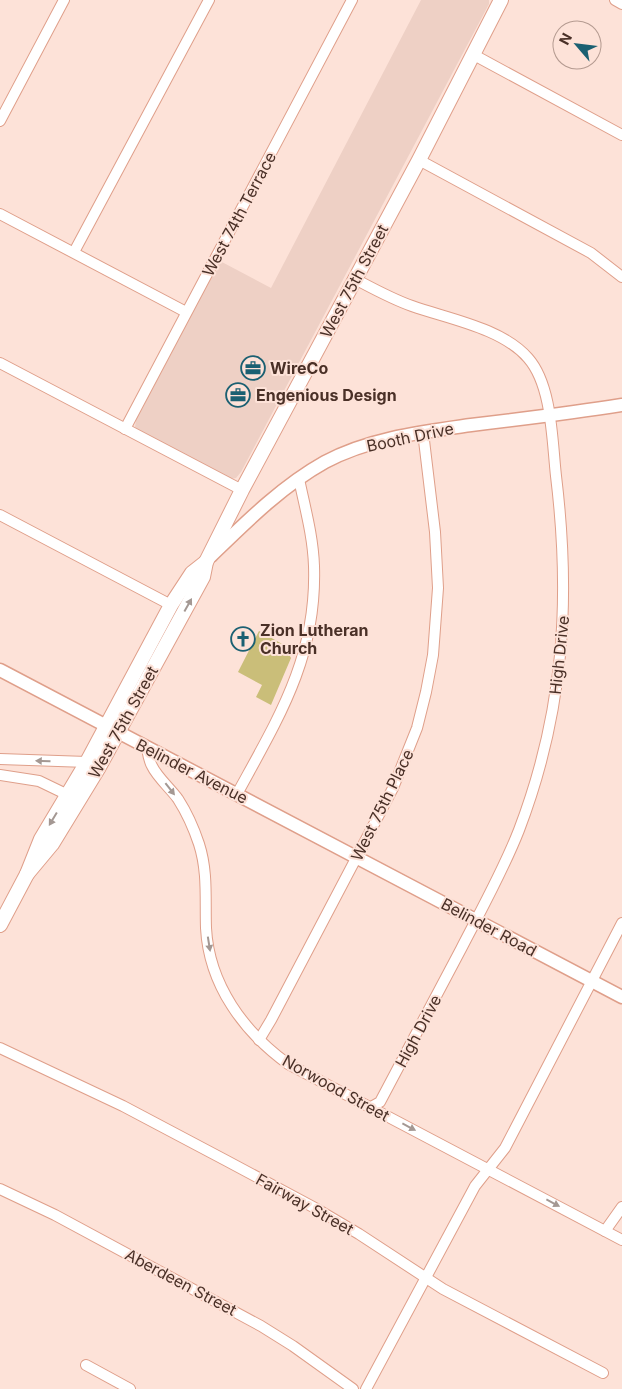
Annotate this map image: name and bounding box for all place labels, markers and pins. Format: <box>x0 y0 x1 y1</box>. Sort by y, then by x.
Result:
office icon: WireCo <box>240 355 266 381</box>
place label: WireCo <box>270 358 328 378</box>
office icon: Engenious Design <box>225 382 251 408</box>
place label: Engenious Design <box>256 385 397 405</box>
place label: Zion Lutheran Church <box>260 620 368 658</box>
church icon: Zion Lutheran Church <box>230 626 256 652</box>

